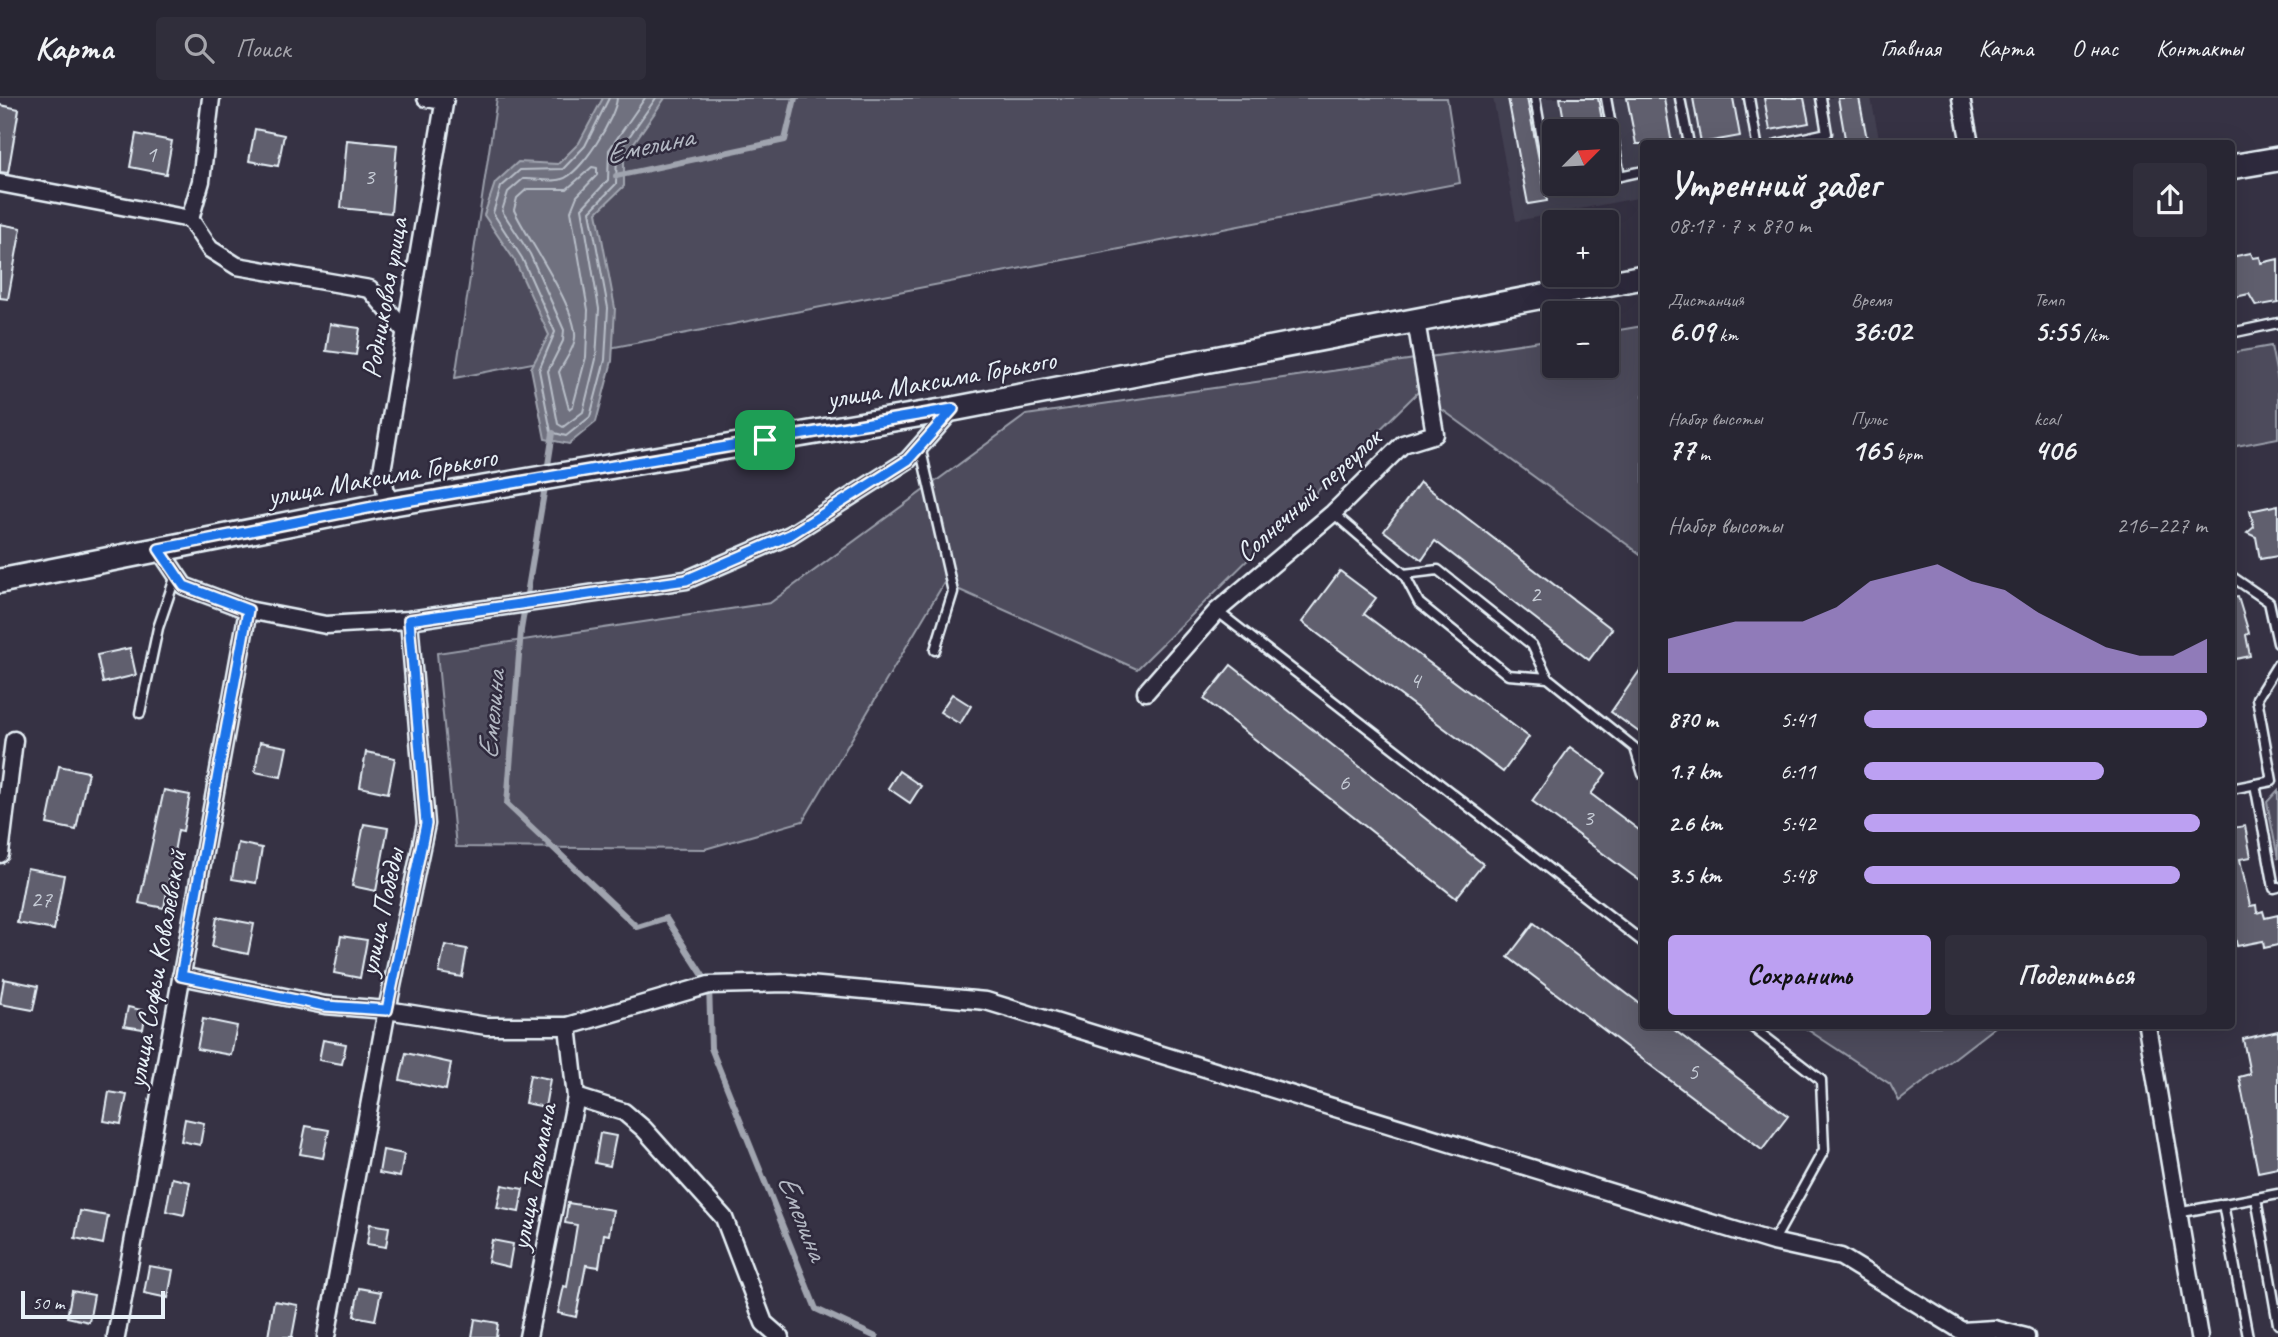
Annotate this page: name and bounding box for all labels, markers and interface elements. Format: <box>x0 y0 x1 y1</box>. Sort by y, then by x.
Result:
search box <box>156 17 646 80</box>
text: Карта <box>35 27 114 69</box>
icon: search <box>180 29 218 67</box>
text: Поиск <box>236 32 290 65</box>
text: Главная <box>1880 33 1941 63</box>
text: Карта <box>1979 33 2033 63</box>
text: О нас <box>2071 33 2118 63</box>
text: Контакты <box>2156 33 2243 63</box>
water label: Емелина <box>602 116 700 173</box>
north arrow <box>1542 119 1619 196</box>
map controls <box>1542 119 1619 378</box>
house number: 1 <box>146 139 158 169</box>
house number: 3 <box>364 161 377 191</box>
text: Утренний забег <box>1668 161 1880 208</box>
button: share <box>2133 163 2207 237</box>
button: + <box>1542 210 1619 287</box>
text: 08:17 · 7 × 870 m <box>1668 211 1811 240</box>
street label: Родниковая улица <box>353 213 416 381</box>
text: Дистанция <box>1668 288 1744 312</box>
text: Время <box>1851 288 1891 312</box>
text: Темп <box>2034 288 2065 312</box>
button: − <box>1542 301 1619 378</box>
text: 6.09 <box>1668 312 1715 350</box>
text: 36:02 <box>1851 312 1912 350</box>
text: 5:55 <box>2034 312 2079 350</box>
text: km <box>1715 323 1738 347</box>
text: /km <box>2079 323 2108 347</box>
street label: улица Максима Горького <box>822 341 1060 417</box>
text: Набор высоты <box>1668 407 1762 431</box>
text: Пульс <box>1851 407 1888 431</box>
text: kcal <box>2034 407 2059 431</box>
pin <box>735 410 795 470</box>
street label: Солнечный переулок <box>1228 419 1390 570</box>
icon: arrive <box>746 421 784 459</box>
text: 77 <box>1668 431 1695 469</box>
text: 165 <box>1851 431 1892 469</box>
text: 406 <box>2034 431 2075 469</box>
street label: улица Максима Горького <box>263 438 501 514</box>
text: m <box>1695 442 1710 466</box>
text: bpm <box>1892 442 1922 466</box>
text: Набор высоты <box>1668 511 1782 540</box>
text: 216–227 m <box>2116 511 2207 540</box>
house number: 2 <box>1530 579 1543 609</box>
water label: Емелина <box>468 665 514 761</box>
house number: 4 <box>1410 665 1423 695</box>
text: 870 m <box>1668 705 1718 734</box>
text: 5:41 <box>1780 705 1816 734</box>
text: 1.7 km <box>1668 757 1721 786</box>
text: 6:11 <box>1780 757 1816 786</box>
house number: 6 <box>1339 767 1351 797</box>
house number: 3 <box>1583 802 1596 832</box>
text: 2.6 km <box>1668 809 1722 838</box>
text: 5:42 <box>1780 809 1816 838</box>
street label: улица Победы <box>350 843 412 981</box>
street label: улица Софьи Ковалевской <box>117 846 194 1093</box>
text: 3.5 km <box>1668 861 1721 890</box>
text: 5:48 <box>1780 861 1816 890</box>
house number: 27 <box>30 884 53 914</box>
button: Сохранить <box>1668 935 1931 1015</box>
button: Поделиться <box>1945 935 2207 1015</box>
house number: 5 <box>1688 1056 1700 1086</box>
street label: улица Тельмана <box>501 1098 565 1255</box>
water label: Емелина <box>769 1169 839 1269</box>
scale bar <box>21 1288 164 1320</box>
text: 50 m <box>32 1291 64 1315</box>

